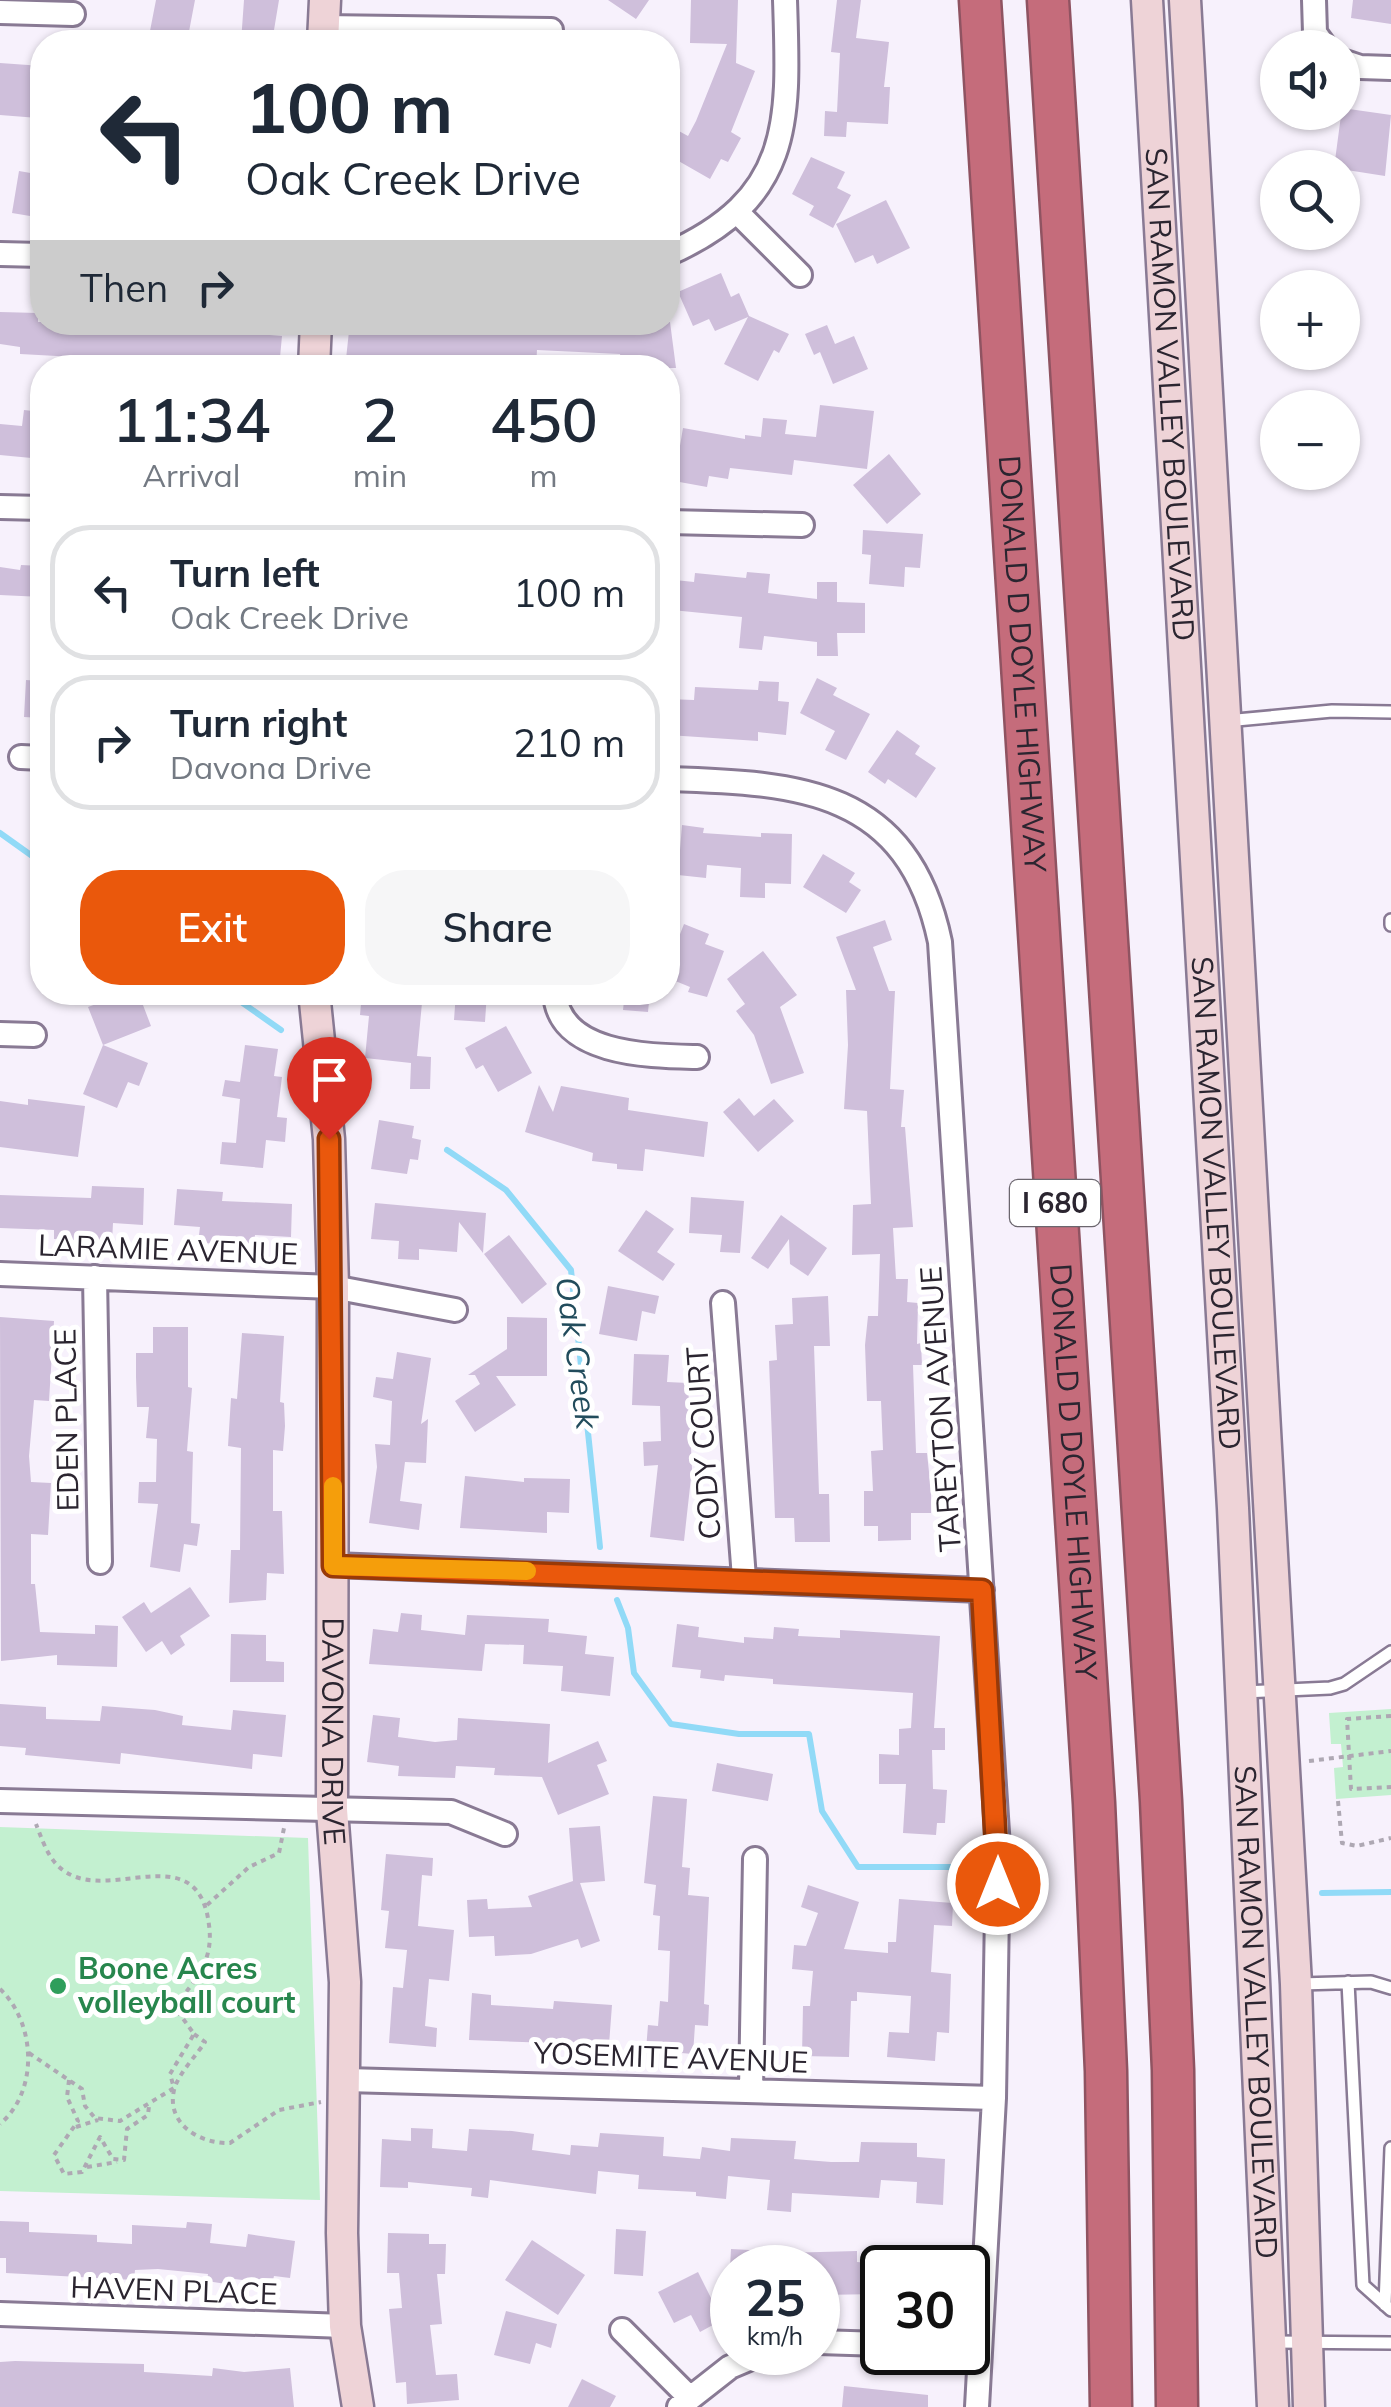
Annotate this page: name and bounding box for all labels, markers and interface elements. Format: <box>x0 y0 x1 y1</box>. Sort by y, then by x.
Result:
map controls <box>1260 30 1360 490</box>
button: sound <box>1260 30 1360 130</box>
text: 100 m <box>245 63 453 151</box>
icon: left <box>80 70 210 200</box>
street label: SAN RAMON VALLEY BOULEVARD <box>1137 147 1204 642</box>
text: Oak Creek Drive <box>245 150 581 206</box>
button: search <box>1260 150 1360 250</box>
icon: right <box>188 260 243 315</box>
text: Then <box>80 264 168 312</box>
button: + <box>1260 270 1360 370</box>
text: 11:34 <box>112 382 271 457</box>
text: 2 <box>362 382 398 457</box>
text: 450 <box>490 382 598 457</box>
button: − <box>1260 390 1360 490</box>
street label: DONALD D DOYLE HIGHWAY <box>991 454 1055 874</box>
text: Arrival <box>143 455 240 495</box>
text: min <box>353 455 407 495</box>
text: m <box>530 455 558 495</box>
text: Turn left <box>170 549 320 597</box>
icon: left <box>85 565 140 620</box>
text: 100 m <box>513 569 625 617</box>
text: Oak Creek Drive <box>170 597 409 637</box>
text: Turn right <box>170 699 347 747</box>
icon: right <box>85 715 140 770</box>
text: 210 m <box>513 719 625 767</box>
text: Davona Drive <box>170 747 372 787</box>
button: Exit <box>80 870 345 985</box>
button: Share <box>365 870 630 985</box>
street label: SAN RAMON VALLEY BOULEVARD <box>1184 955 1250 1451</box>
pin <box>287 1037 372 1140</box>
icon: arrive <box>302 1052 357 1107</box>
road number: I 680 <box>1010 1180 1100 1226</box>
street label: LARAMIE AVENUE <box>37 1225 299 1273</box>
street label: DONALD D DOYLE HIGHWAY <box>1042 1262 1106 1682</box>
street label: TAREYTON AVENUE <box>911 1265 969 1553</box>
water label: Oak Creek <box>548 1274 609 1433</box>
street label: EDEN PLACE <box>45 1328 87 1512</box>
street label: CODY COURT <box>677 1345 729 1541</box>
street label: DAVONA DRIVE <box>314 1617 355 1846</box>
street label: SAN RAMON VALLEY BOULEVARD <box>1226 1764 1286 2260</box>
position arrow <box>946 1832 1050 1936</box>
place label: Boone Acres volleyball court <box>77 1949 295 2021</box>
marker: Boone Acres volleyball court <box>47 1975 69 1997</box>
street label: YOSEMITE AVENUE <box>532 2033 809 2081</box>
speed limit sign: 30 <box>860 2245 990 2375</box>
text: 25 <box>745 2266 805 2329</box>
street label: HAVEN PLACE <box>70 2267 278 2313</box>
text: km/h <box>747 2320 803 2351</box>

